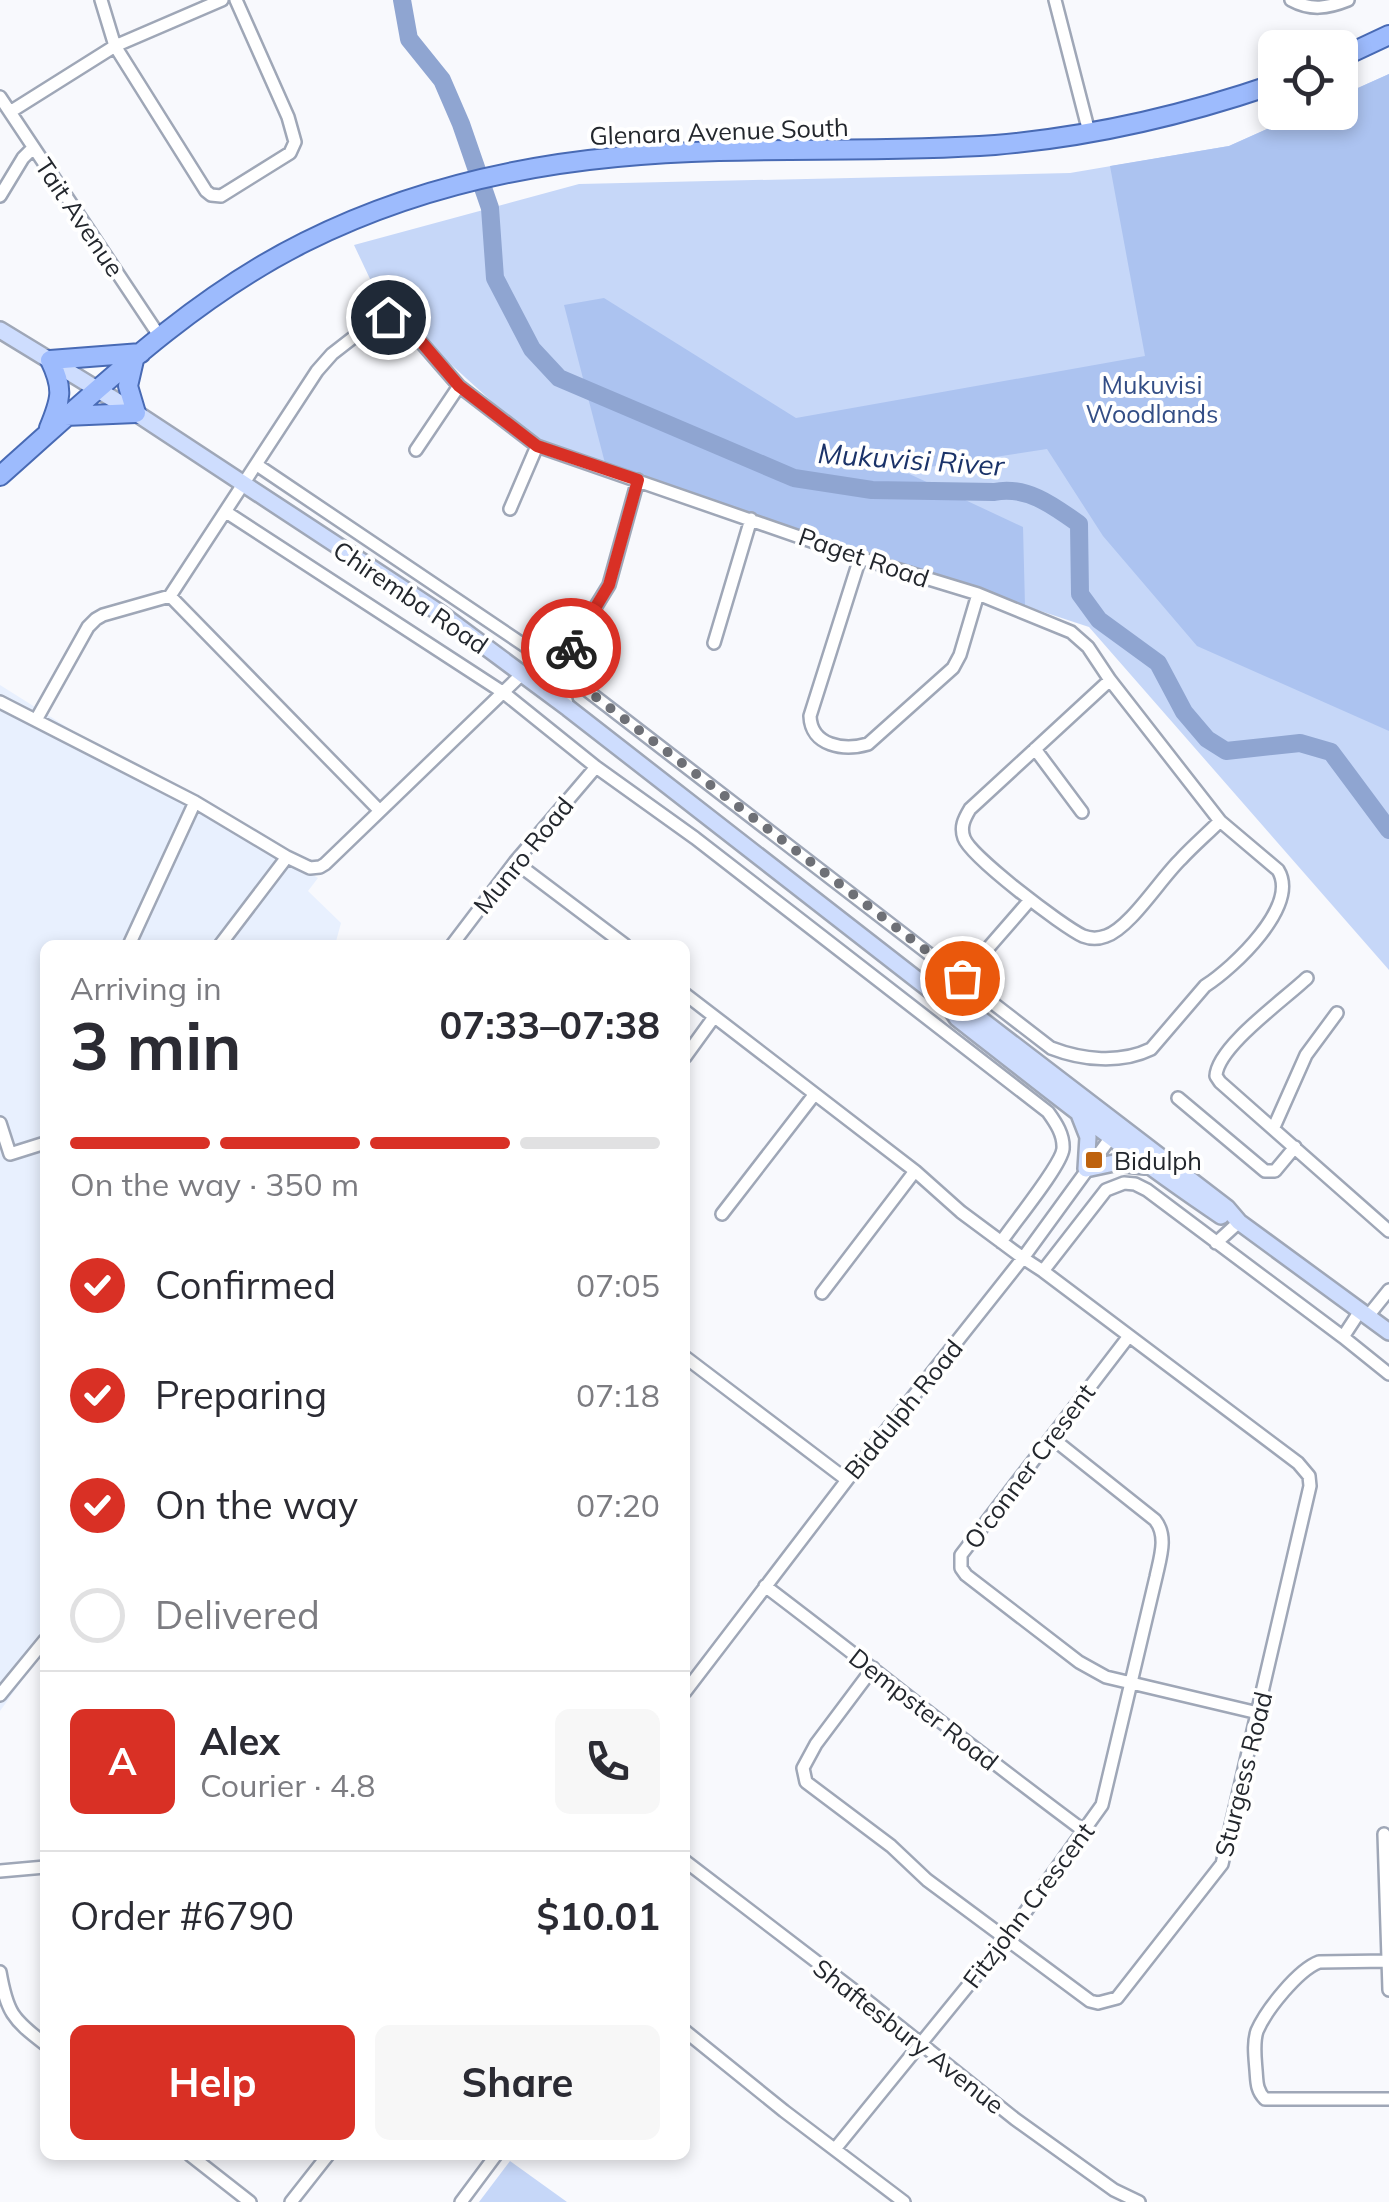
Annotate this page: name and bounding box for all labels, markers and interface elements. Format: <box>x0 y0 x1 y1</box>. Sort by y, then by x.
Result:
map controls <box>1258 30 1358 130</box>
button: locate <box>1258 30 1358 130</box>
street label: Glenara Avenue South <box>589 111 849 151</box>
street label: Tait Avenue <box>29 152 131 282</box>
pin <box>346 275 431 360</box>
icon: home <box>361 290 416 345</box>
park label: Mukuvisi Woodlands <box>1086 369 1218 429</box>
water label: Mukuvisi River <box>817 435 1007 483</box>
street label: Paget Road <box>795 520 933 594</box>
street label: Chiremba Road <box>328 534 494 660</box>
courier <box>521 598 621 698</box>
icon: bike <box>544 621 599 676</box>
street label: Munro Road <box>466 790 580 920</box>
pin <box>920 936 1005 1021</box>
icon: bag <box>935 951 990 1006</box>
text: Arriving in <box>70 968 222 1008</box>
text: 07:33–07:38 <box>440 1001 660 1049</box>
text: 3 min <box>70 1005 241 1086</box>
place label: Bidulph <box>1114 1145 1202 1176</box>
marker: Bidulph <box>1083 1149 1105 1171</box>
text: On the way · 350 m <box>70 1164 359 1204</box>
icon: check <box>70 1258 125 1313</box>
text: Confirmed <box>155 1261 336 1309</box>
text: 07:05 <box>576 1265 660 1305</box>
street label: Biddulph Road <box>837 1333 969 1485</box>
icon: check <box>70 1368 125 1423</box>
text: Preparing <box>155 1371 327 1419</box>
text: 07:18 <box>576 1375 660 1415</box>
street label: O'conner Cresent <box>957 1377 1101 1555</box>
icon: check <box>70 1478 125 1533</box>
text: On the way <box>155 1481 358 1529</box>
text: 07:20 <box>576 1485 660 1525</box>
text: Delivered <box>155 1591 320 1639</box>
street label: Dempster Road <box>843 1641 1005 1777</box>
street label: Sturgess Road <box>1208 1688 1278 1860</box>
button: phone <box>555 1709 660 1814</box>
text: Alex <box>200 1717 280 1765</box>
text: A <box>108 1737 137 1785</box>
text: Courier · 4.8 <box>200 1765 376 1805</box>
street label: Fitzjohn Crescent <box>956 1816 1100 1994</box>
text: Order #6790 <box>70 1892 294 1940</box>
text: $10.01 <box>537 1892 660 1940</box>
street label: Shaftesbury Avenue <box>807 1952 1011 2120</box>
button: Help <box>70 2025 355 2140</box>
button: Share <box>375 2025 660 2140</box>

